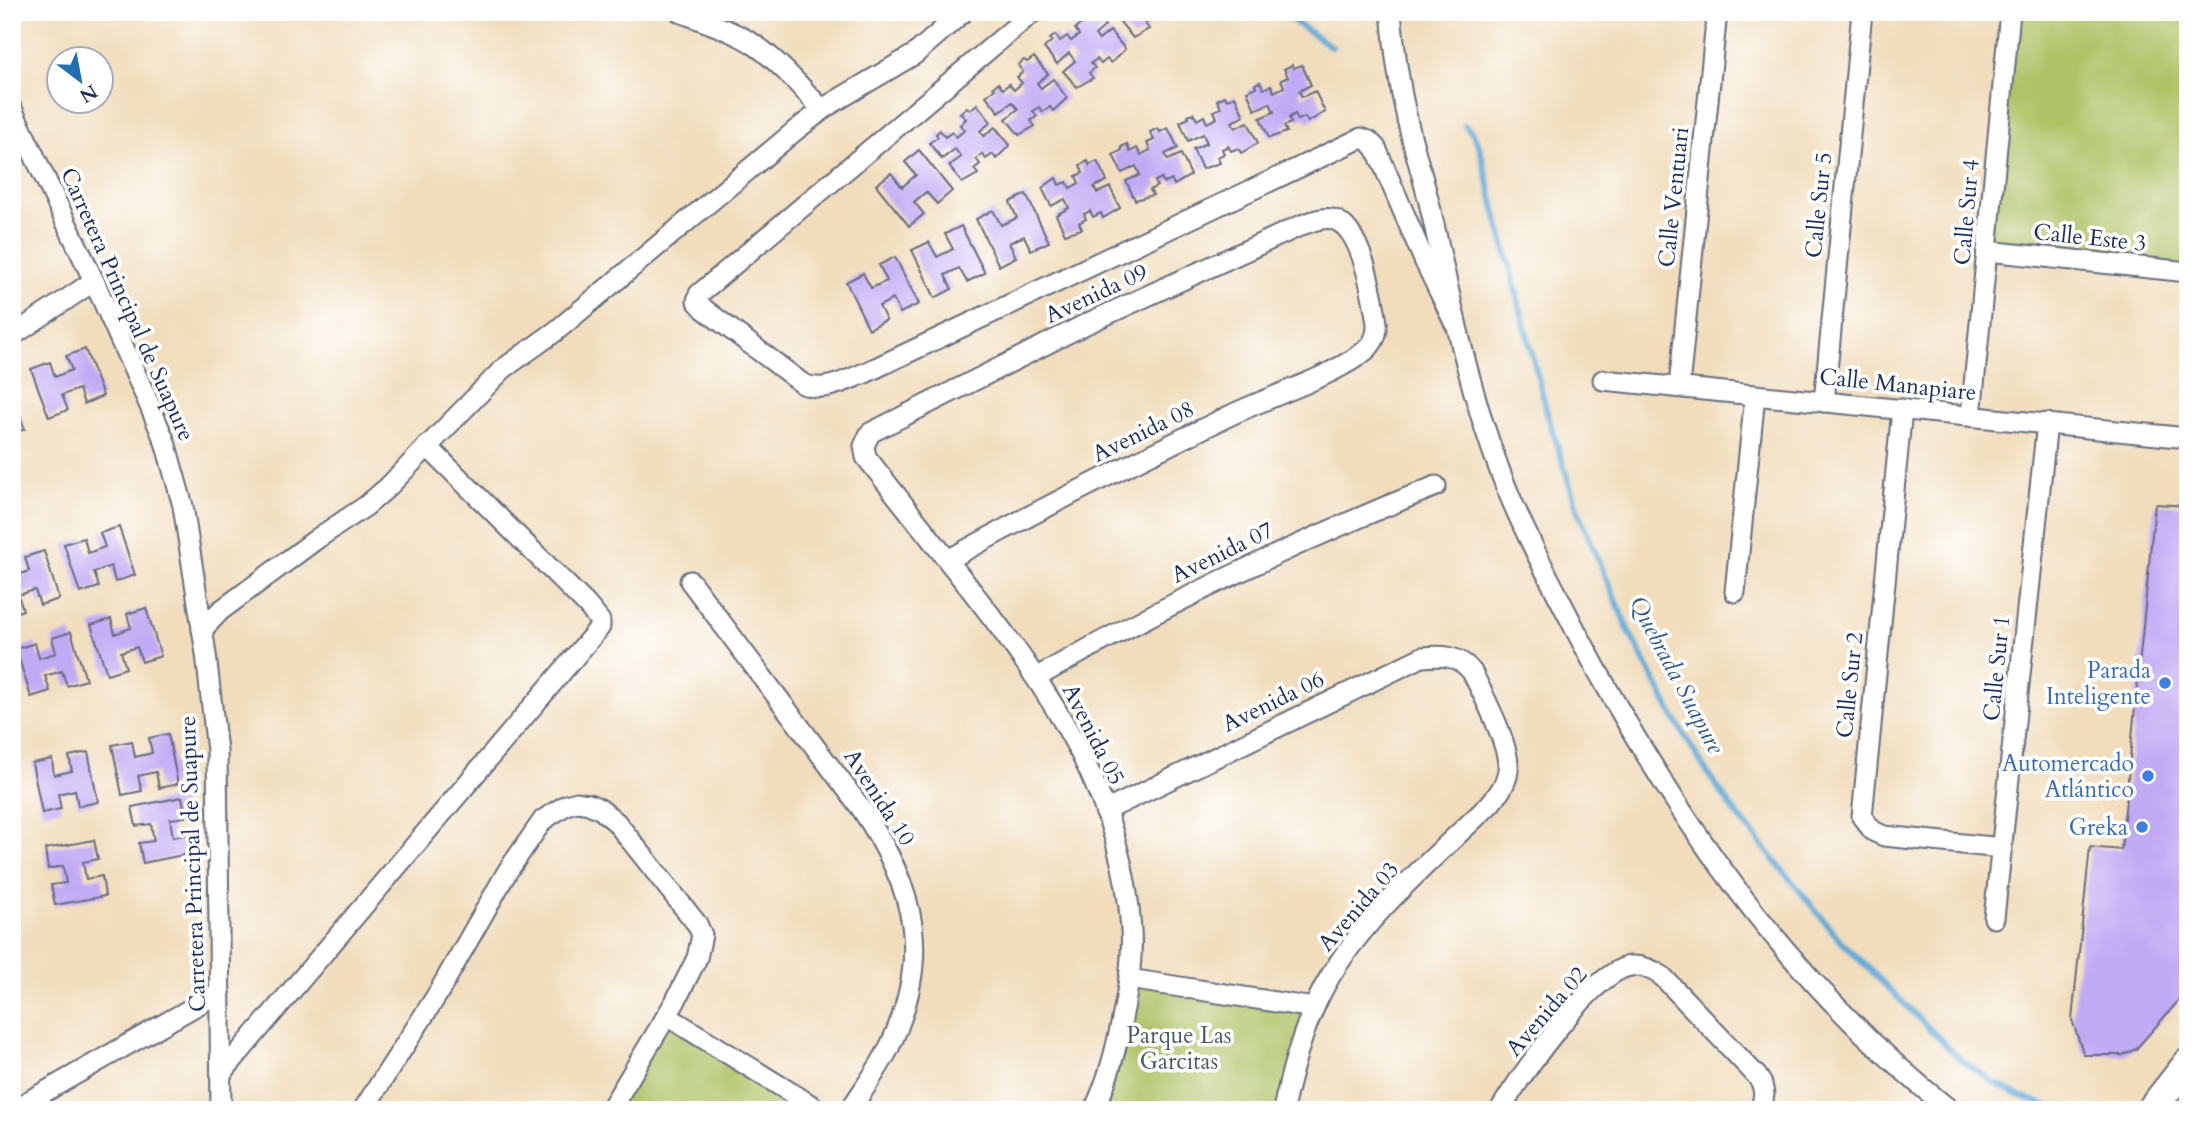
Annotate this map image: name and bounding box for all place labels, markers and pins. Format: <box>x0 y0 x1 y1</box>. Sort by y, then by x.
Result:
place label: Parada Inteligente <box>2046 655 2151 712</box>
marker: Parada Inteligente <box>2157 675 2173 691</box>
place label: Automercado Atlántico <box>2002 748 2134 805</box>
marker: Automercado Atlántico <box>2140 768 2156 784</box>
place label: Greka <box>2069 812 2128 843</box>
marker: Greka <box>2134 819 2150 835</box>

